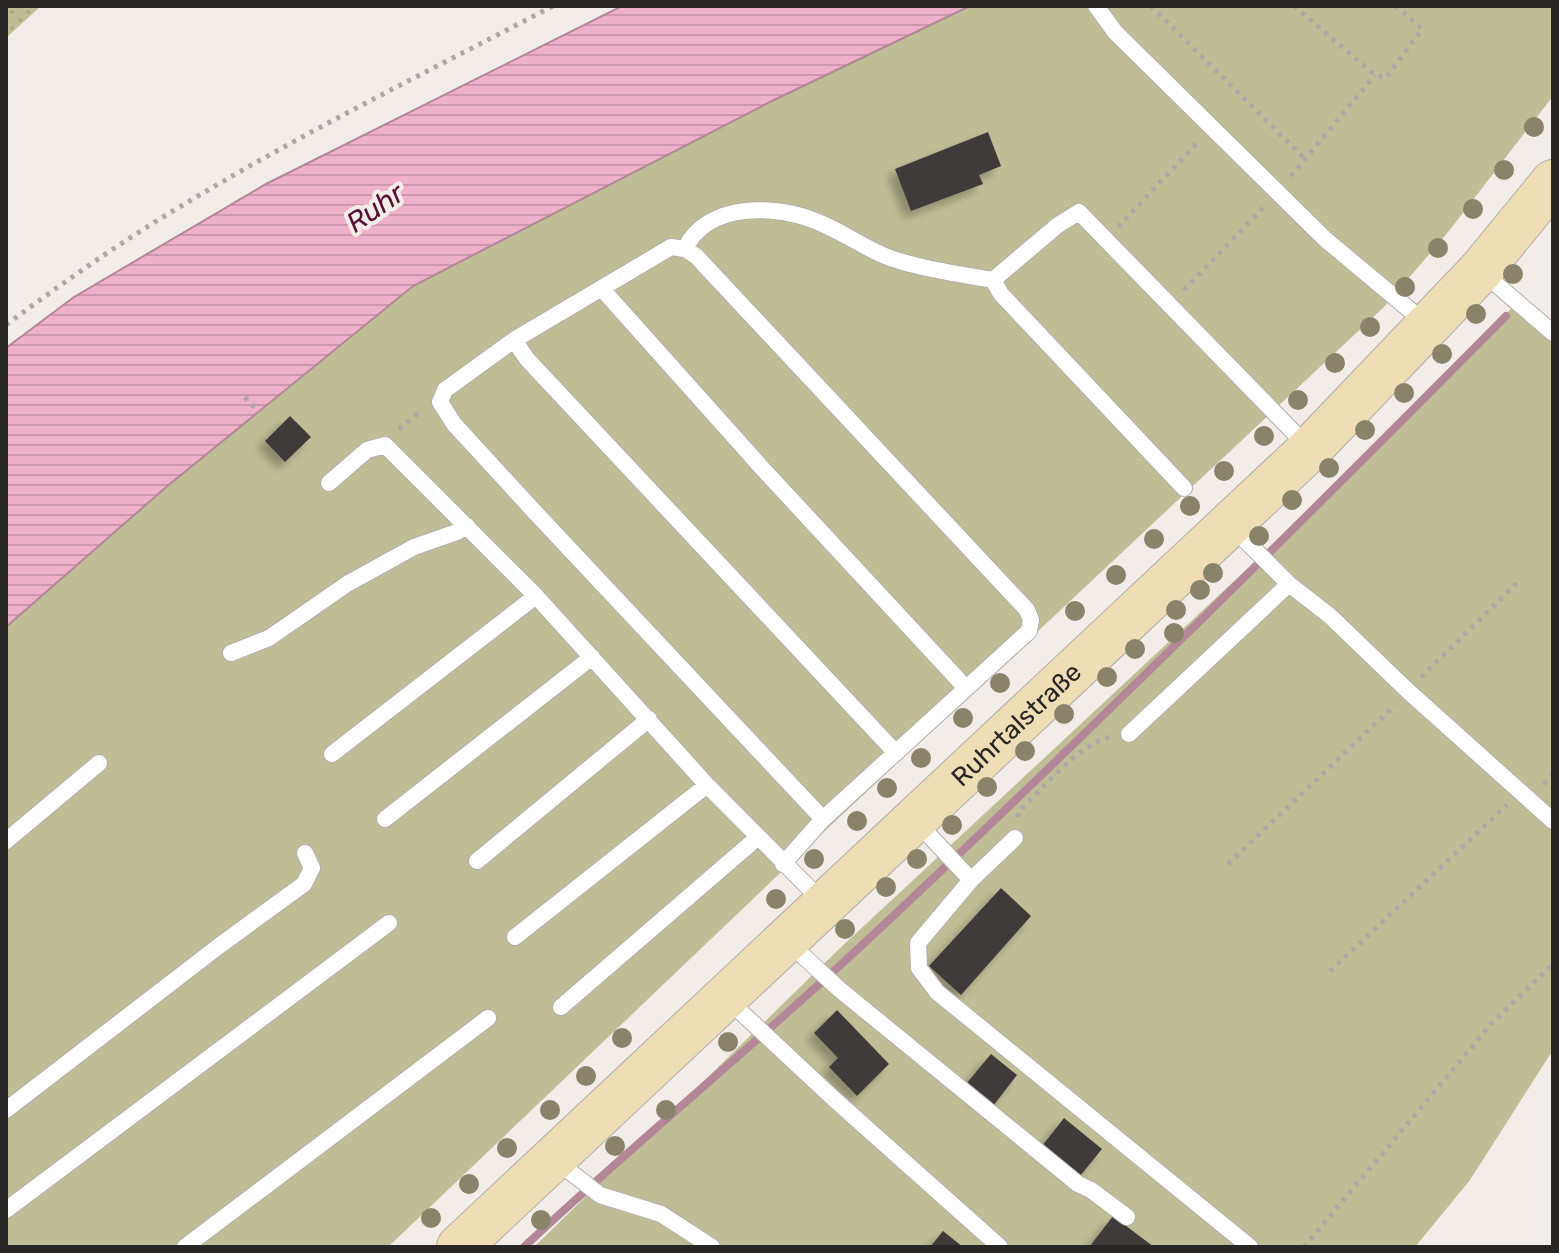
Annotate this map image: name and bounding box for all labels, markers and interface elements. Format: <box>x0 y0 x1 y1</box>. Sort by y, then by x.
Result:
water label: Ruhr <box>340 176 411 240</box>
street label: Ruhrtalstraße <box>945 656 1088 793</box>

